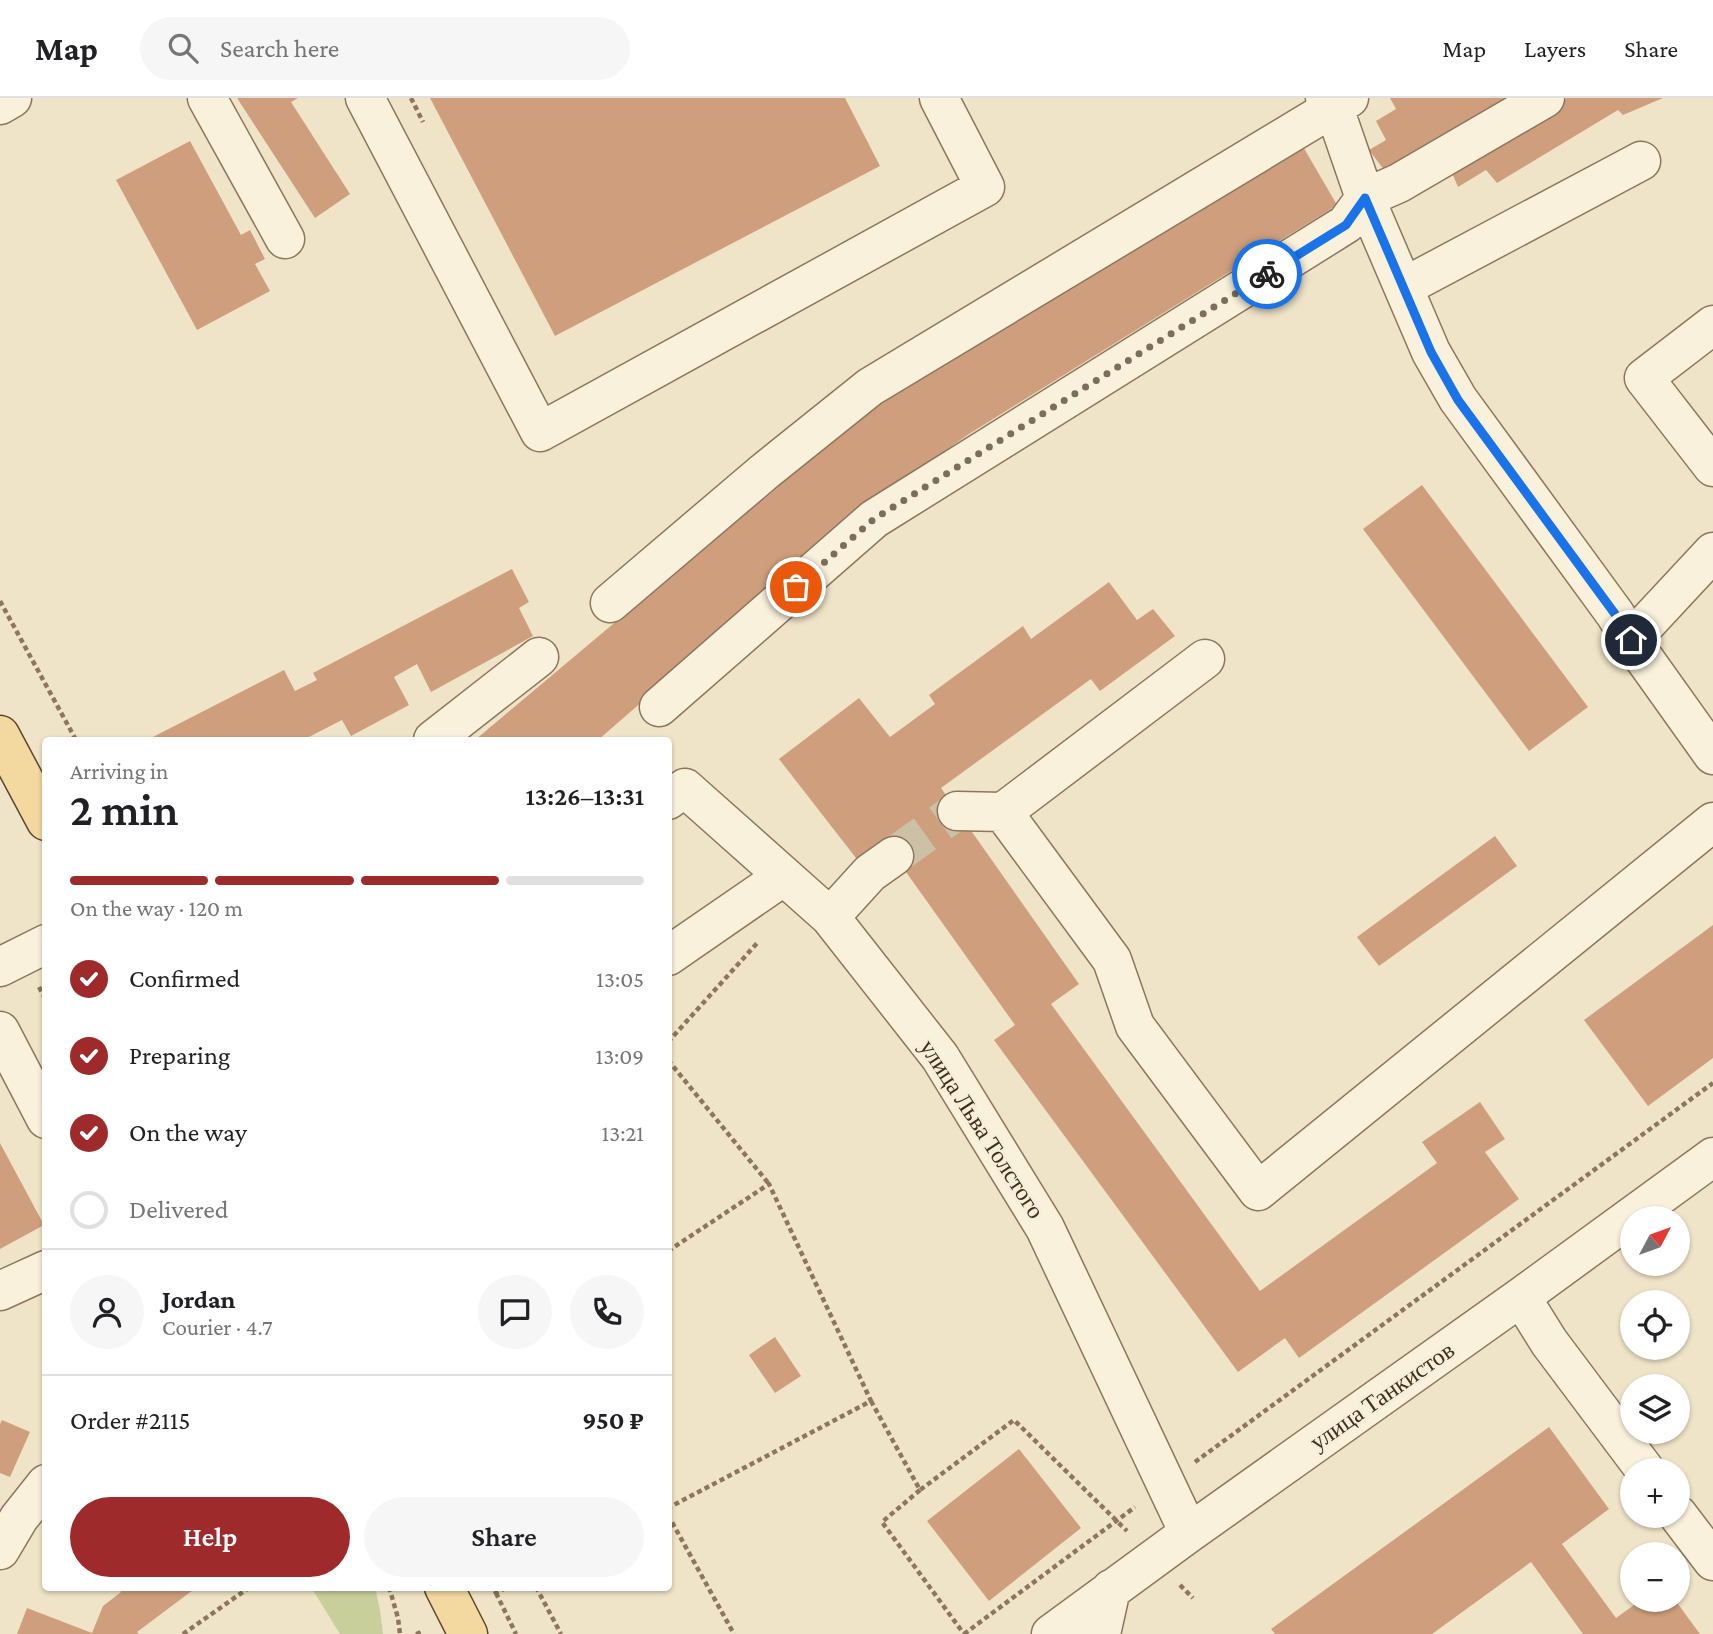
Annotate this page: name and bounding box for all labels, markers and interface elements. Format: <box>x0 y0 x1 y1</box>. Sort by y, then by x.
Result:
search box <box>140 17 630 80</box>
icon: search <box>164 29 202 67</box>
text: Map <box>35 30 98 67</box>
text: Search here <box>220 34 339 63</box>
text: Map <box>1442 35 1486 62</box>
text: Layers <box>1524 35 1586 62</box>
text: Share <box>1624 35 1678 62</box>
courier <box>1232 239 1302 309</box>
icon: bike <box>1248 255 1286 293</box>
pin <box>766 557 826 617</box>
icon: bag <box>777 568 815 606</box>
pin <box>1601 610 1661 670</box>
icon: home <box>1612 621 1650 659</box>
text: Arriving in <box>70 758 168 784</box>
text: 13:26–13:31 <box>526 782 644 811</box>
text: 2 min <box>70 784 178 835</box>
text: On the way · 120 m <box>70 895 243 921</box>
icon: check <box>70 960 108 998</box>
text: Confirmed <box>129 964 240 993</box>
text: 13:05 <box>596 966 644 992</box>
street label: улица Льва Толстого <box>915 1034 1050 1223</box>
icon: check <box>70 1037 108 1075</box>
text: Preparing <box>129 1041 230 1070</box>
text: 13:09 <box>596 1043 644 1069</box>
icon: check <box>70 1114 108 1152</box>
text: On the way <box>129 1118 247 1147</box>
text: 13:21 <box>602 1120 644 1146</box>
text: Delivered <box>129 1195 228 1224</box>
north arrow <box>1620 1206 1690 1276</box>
map controls <box>1620 1206 1690 1612</box>
button: person <box>70 1275 144 1349</box>
button: chat <box>478 1275 552 1349</box>
button: phone <box>570 1275 644 1349</box>
text: Jordan <box>162 1285 236 1314</box>
button: locate <box>1620 1290 1690 1360</box>
text: Courier · 4.7 <box>162 1314 273 1340</box>
street label: улица Танкистов <box>1304 1336 1459 1455</box>
button: layers <box>1620 1374 1690 1444</box>
text: Order #2115 <box>70 1406 191 1435</box>
text: 950 ₽ <box>582 1406 644 1435</box>
button: + <box>1620 1458 1690 1528</box>
button: Help <box>70 1497 350 1577</box>
button: Share <box>364 1497 644 1577</box>
button: − <box>1620 1542 1690 1612</box>

